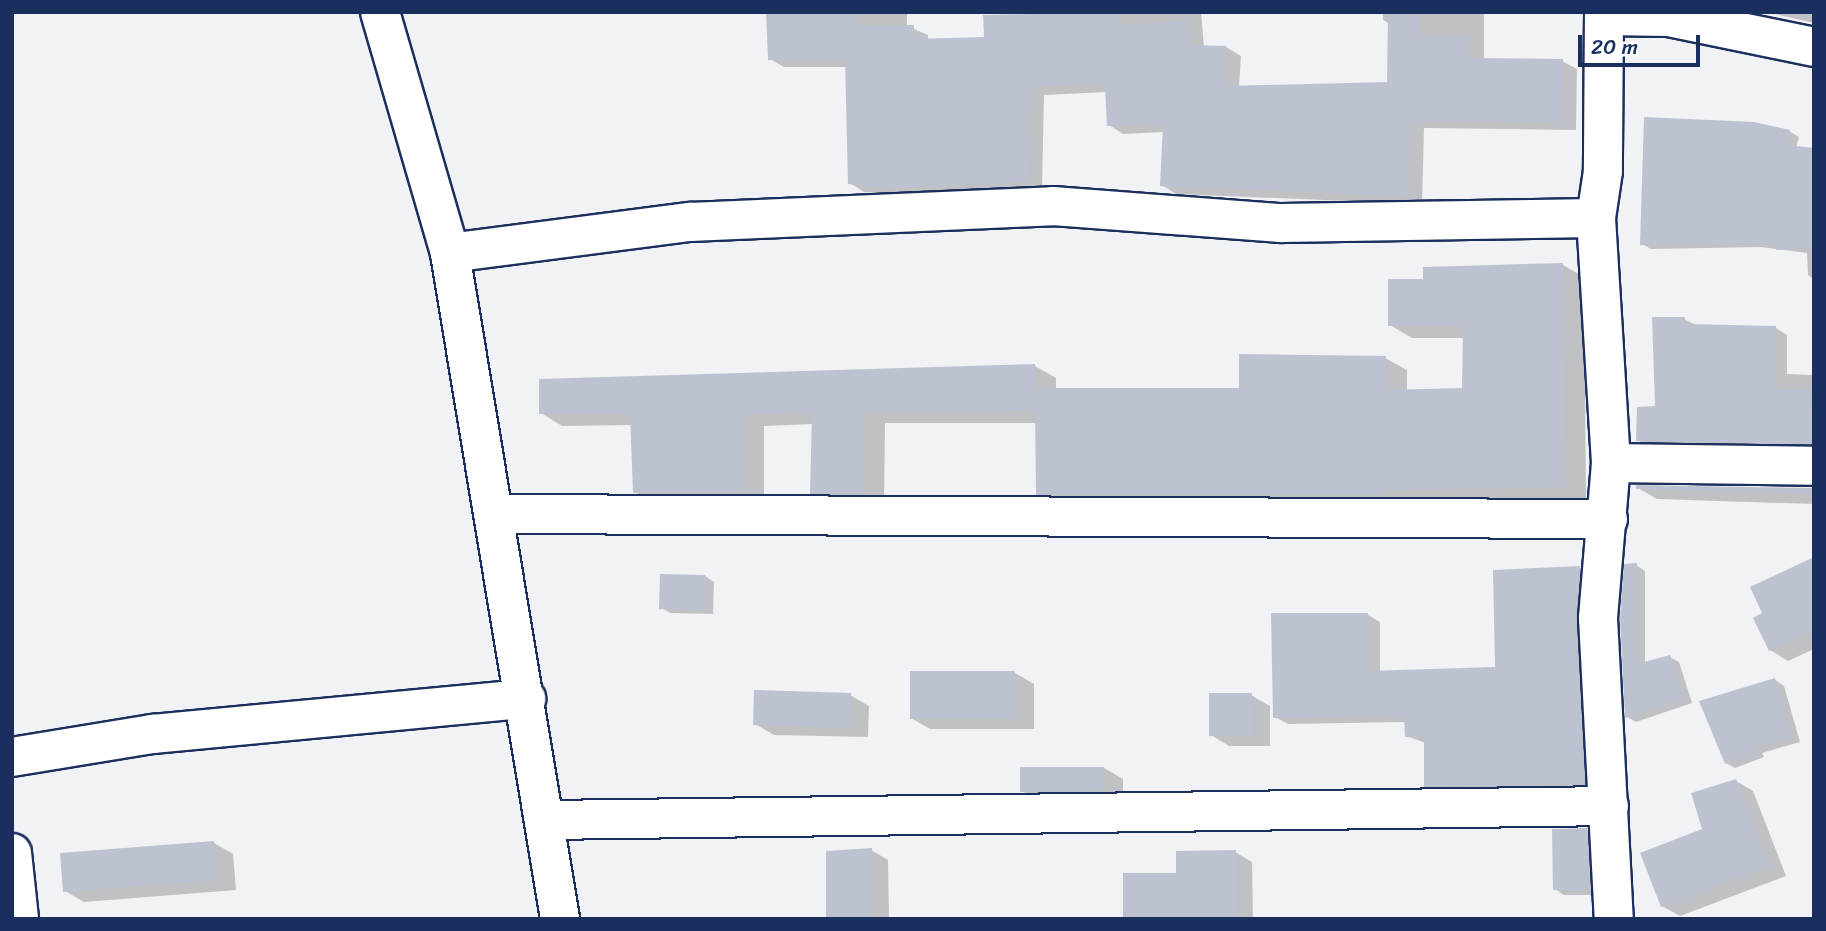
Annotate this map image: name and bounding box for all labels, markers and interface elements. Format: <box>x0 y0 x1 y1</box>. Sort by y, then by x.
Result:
scale bar <box>1581 21 1703 65</box>
text: 20 m <box>1591 28 1638 66</box>

